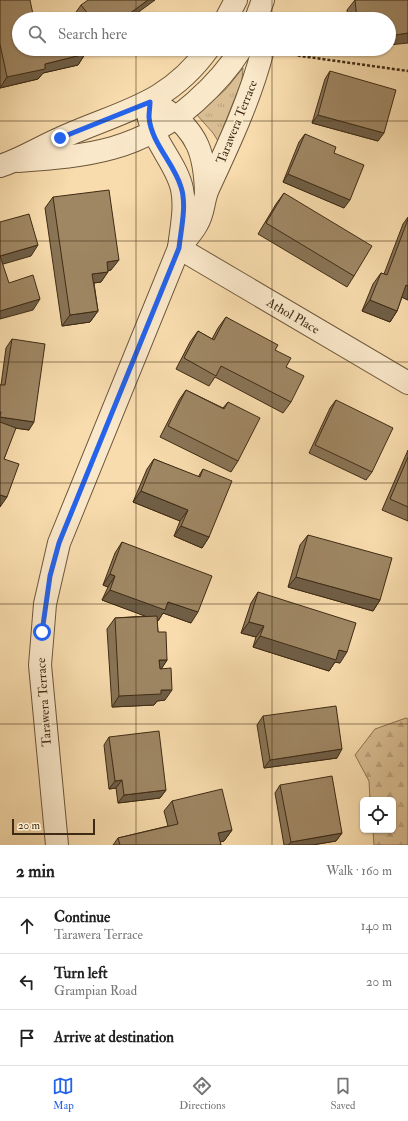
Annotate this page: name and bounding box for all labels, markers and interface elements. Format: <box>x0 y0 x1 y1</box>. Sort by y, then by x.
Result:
search box <box>12 12 396 56</box>
icon: search <box>26 23 48 45</box>
text: Search here <box>58 25 127 44</box>
street label: Tarawera Terrace <box>213 77 261 166</box>
route end <box>51 129 69 147</box>
street label: Athol Place <box>263 294 323 338</box>
route start <box>33 623 51 641</box>
street label: Tarawera Terrace <box>33 656 55 747</box>
map controls <box>360 797 396 833</box>
button: locate <box>360 797 396 833</box>
scale bar <box>12 817 95 836</box>
text: 20 m <box>18 819 40 832</box>
text: 2 min <box>16 861 55 882</box>
text: Walk · 160 m <box>326 863 392 879</box>
text: Continue <box>54 908 110 927</box>
icon: ahead <box>16 915 38 937</box>
text: 140 m <box>361 918 392 934</box>
text: Tarawera Terrace <box>54 927 143 943</box>
text: Turn left <box>54 964 108 983</box>
icon: left <box>16 971 38 993</box>
text: 20 m <box>366 974 392 990</box>
text: Grampian Road <box>54 983 137 999</box>
icon: arrive <box>16 1027 38 1049</box>
text: Arrive at destination <box>54 1028 174 1047</box>
tab: Map <box>52 1075 74 1112</box>
tab: Directions <box>179 1075 226 1112</box>
tab: Saved <box>330 1075 356 1112</box>

